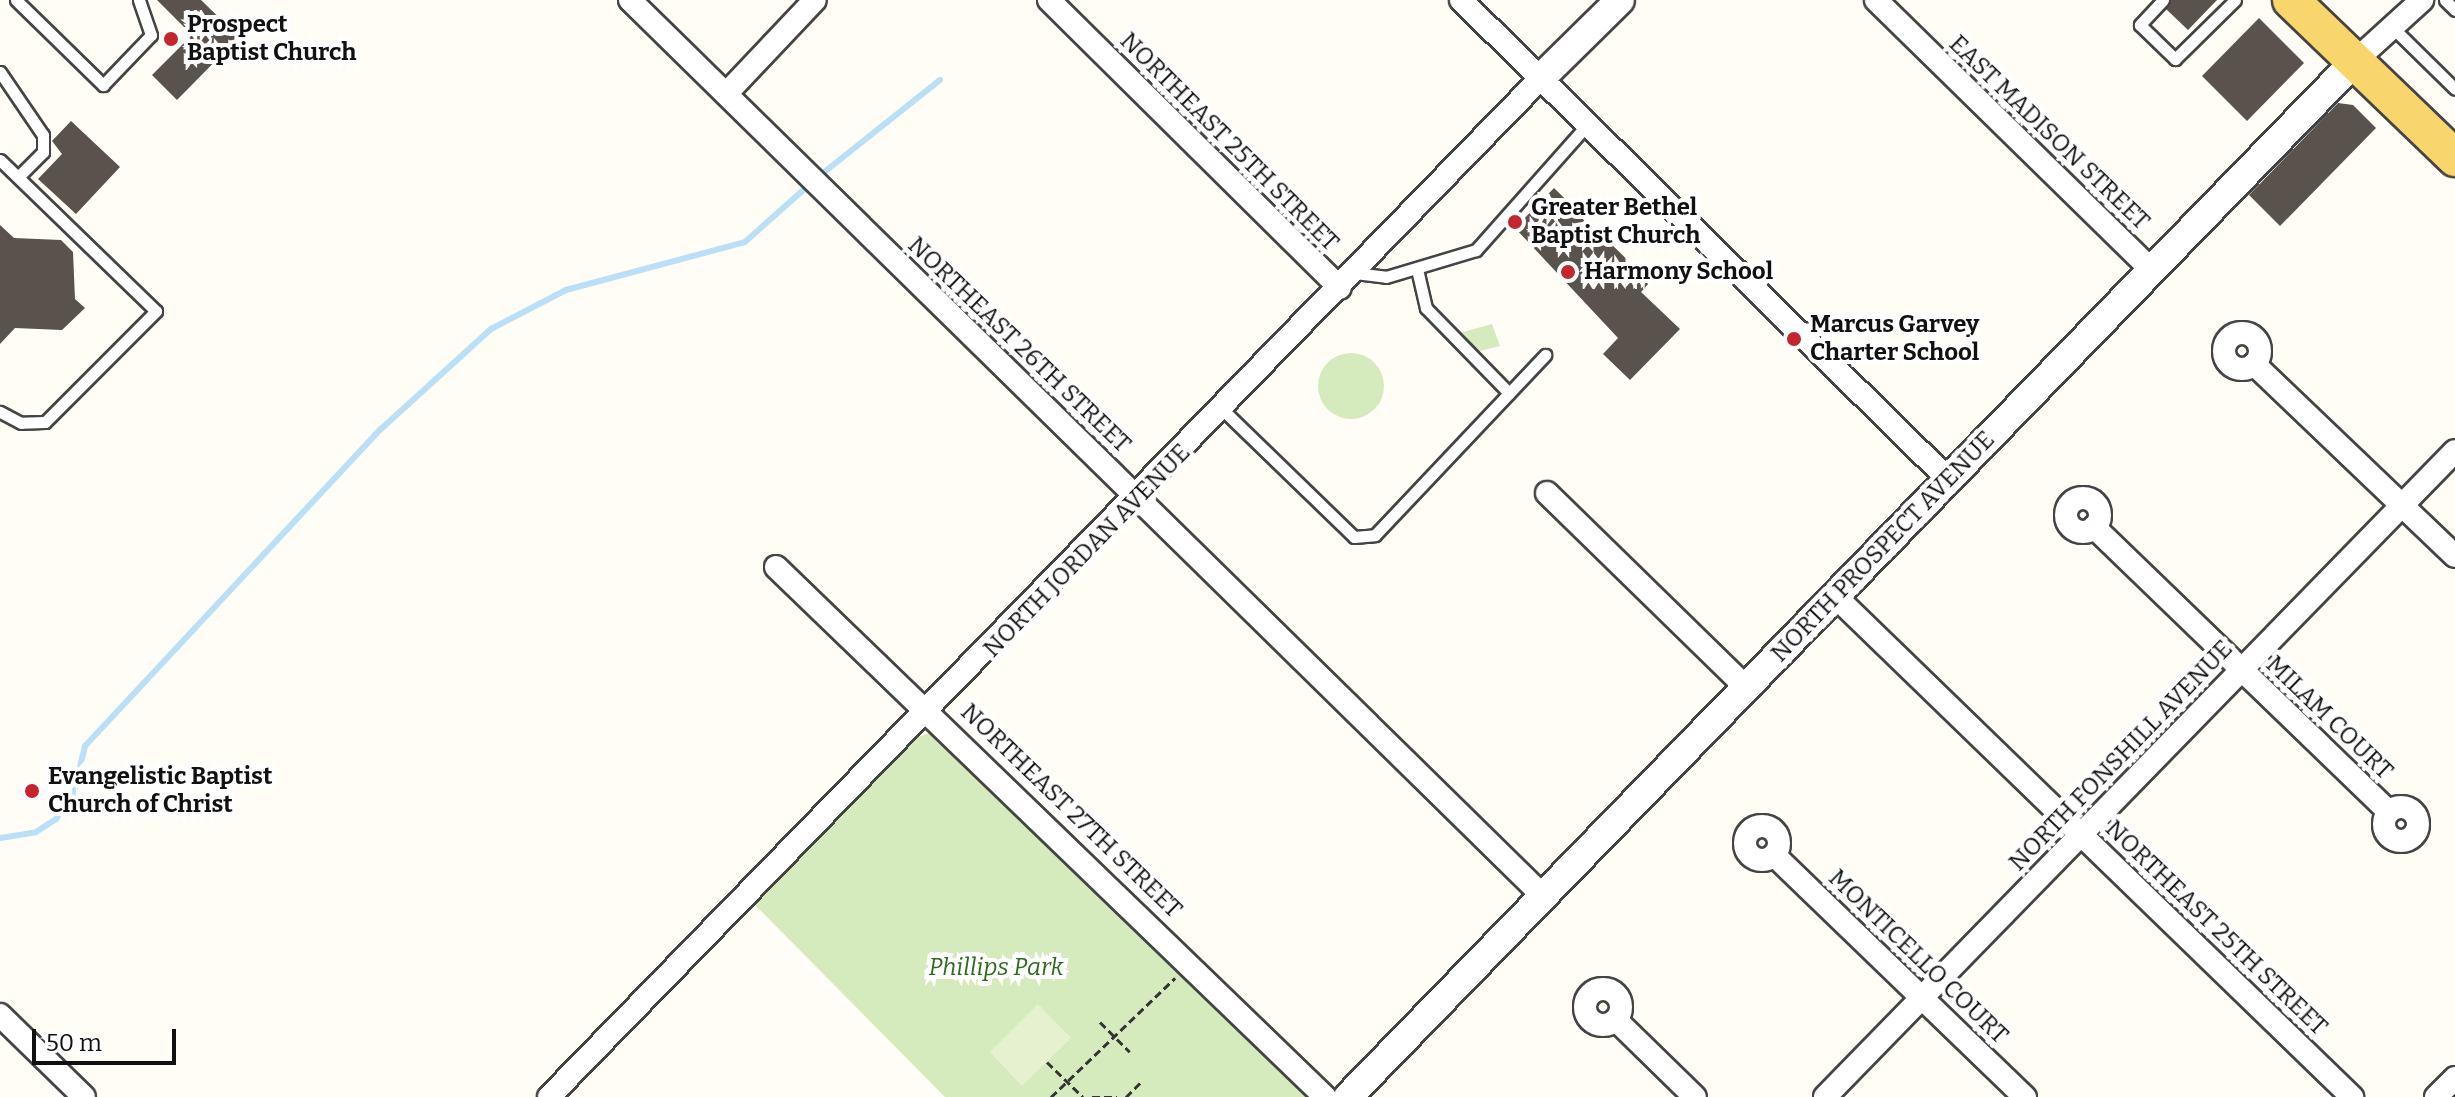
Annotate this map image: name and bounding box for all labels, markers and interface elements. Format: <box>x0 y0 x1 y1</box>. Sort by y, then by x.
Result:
place label: Prospect Baptist Church <box>187 11 356 67</box>
street label: NORTHEAST 25TH STREET <box>1114 27 1344 257</box>
marker: Prospect Baptist Church <box>162 30 180 48</box>
street label: EAST MADISON STREET <box>1943 30 2155 236</box>
place label: Greater Bethel Baptist Church <box>1531 194 1700 250</box>
marker: Greater Bethel Baptist Church <box>1506 213 1524 231</box>
street label: NORTHEAST 26TH STREET <box>902 231 1136 459</box>
place label: Harmony School <box>1584 258 1773 286</box>
marker: Harmony School <box>1559 263 1577 281</box>
place label: Marcus Garvey Charter School <box>1810 311 1979 367</box>
marker: Marcus Garvey Charter School <box>1785 330 1803 348</box>
street label: NORTH PROSPECT AVENUE <box>1765 426 2001 668</box>
street label: NORTH JORDAN AVENUE <box>978 438 1196 664</box>
street label: NORTH FONSHILL AVENUE <box>2003 635 2239 877</box>
street label: MILAM COURT <box>2260 650 2398 786</box>
street label: NORTHEAST 27TH STREET <box>955 698 1187 924</box>
place label: Evangelistic Baptist Church of Christ <box>48 763 272 819</box>
marker: Evangelistic Baptist Church of Christ <box>23 782 41 800</box>
street label: NORTHEAST 25TH STREET <box>2099 814 2333 1042</box>
street label: MONTICELLO COURT <box>1822 864 2014 1050</box>
park label: Phillips Park <box>929 954 1063 982</box>
scale bar <box>36 1013 180 1063</box>
text: 50 m <box>46 1029 102 1057</box>

